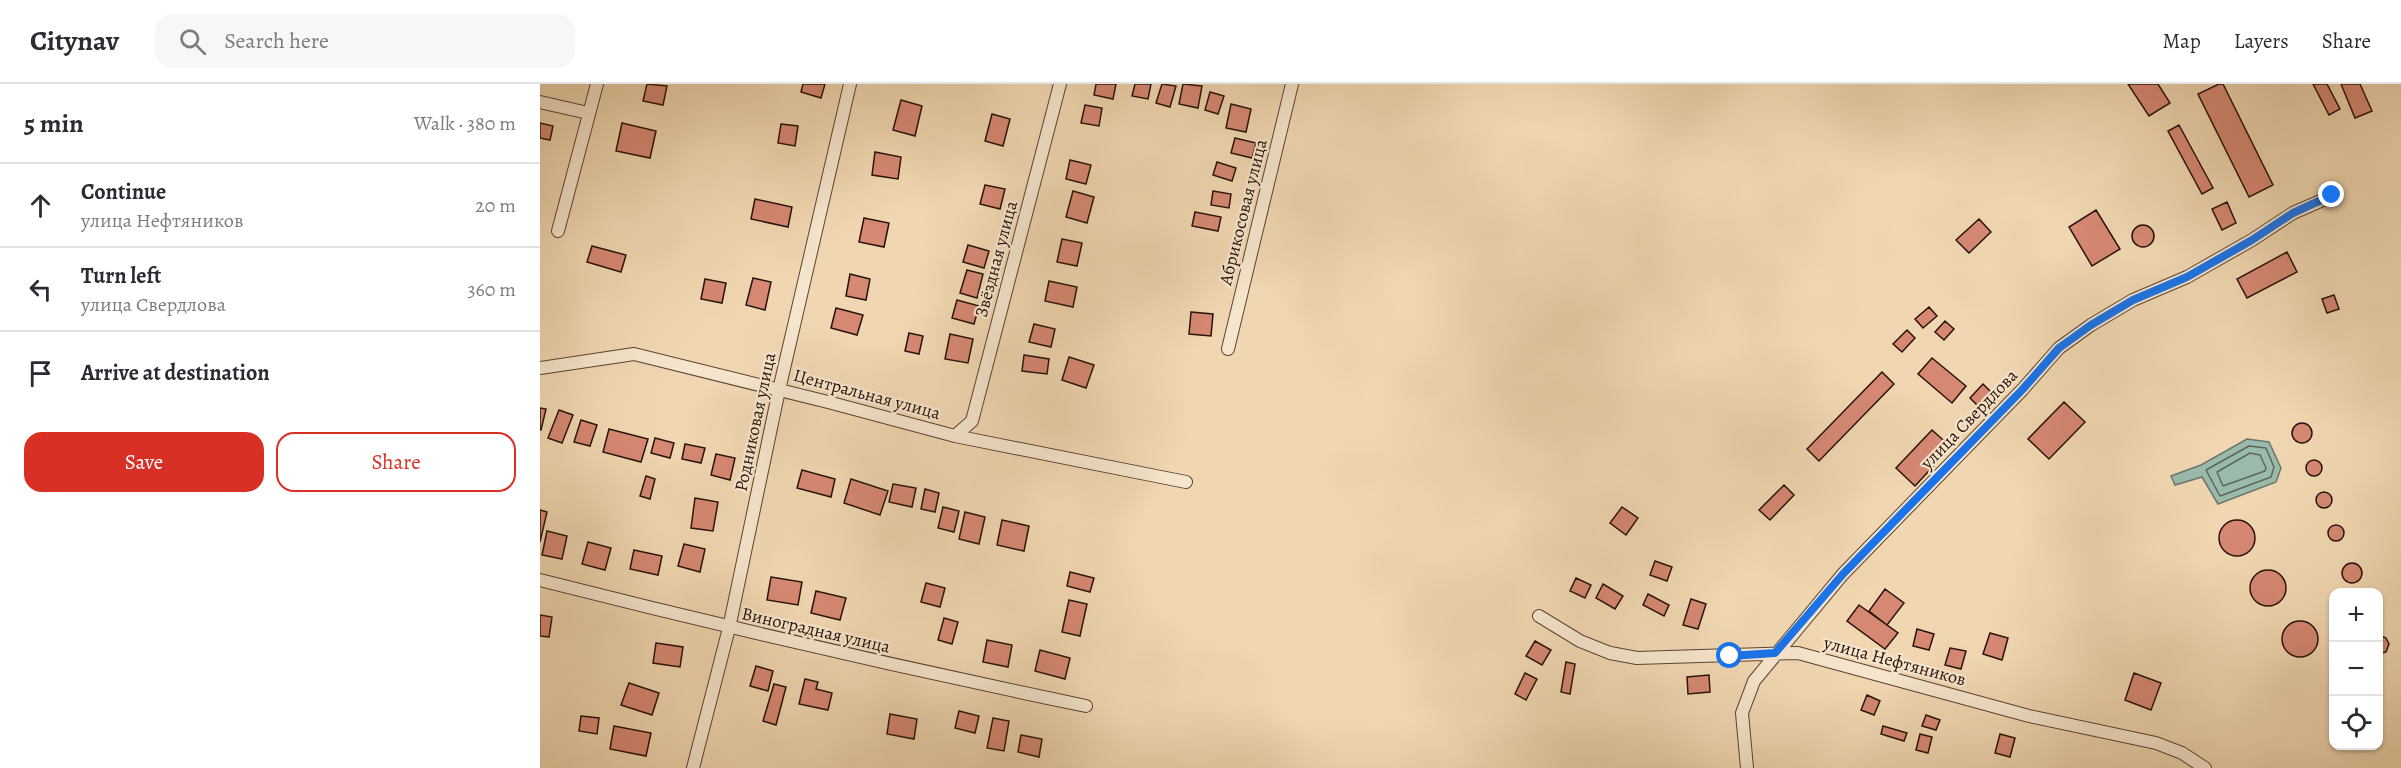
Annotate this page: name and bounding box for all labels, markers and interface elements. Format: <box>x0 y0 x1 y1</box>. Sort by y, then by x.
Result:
search box <box>155 14 575 68</box>
text: Citynav <box>30 22 119 60</box>
icon: search <box>176 25 209 58</box>
text: Search here <box>224 26 329 56</box>
text: Map <box>2162 27 2201 55</box>
text: Layers <box>2234 27 2289 55</box>
text: Share <box>2322 27 2371 55</box>
text: 5 min <box>24 106 84 141</box>
text: Walk · 380 m <box>414 110 516 137</box>
street label: Абрикосовая улица <box>1213 136 1273 288</box>
text: Continue <box>81 177 166 207</box>
route end <box>2318 181 2344 207</box>
icon: ahead <box>24 189 57 222</box>
text: 20 m <box>475 192 516 219</box>
street label: Звёздная улица <box>969 197 1023 320</box>
text: улица Нефтяников <box>81 207 243 234</box>
text: Turn left <box>81 261 161 291</box>
icon: left <box>24 273 57 306</box>
text: 360 m <box>467 276 516 303</box>
text: улица Свердлова <box>81 291 226 318</box>
street label: Родниковая улица <box>729 350 782 494</box>
icon: arrive <box>24 357 57 390</box>
text: Arrive at destination <box>81 358 270 388</box>
street label: Центральная улица <box>791 363 944 425</box>
street label: улица Свердлова <box>1914 363 2023 475</box>
button: Save <box>24 432 264 492</box>
button: Share <box>276 432 516 492</box>
map controls <box>2329 588 2383 750</box>
button: + <box>2329 588 2383 642</box>
street label: Виноградная улица <box>739 601 893 659</box>
street label: улица Нефтяников <box>1820 630 1969 692</box>
route start <box>1716 642 1742 668</box>
button: − <box>2329 642 2383 696</box>
button: locate <box>2329 696 2383 750</box>

